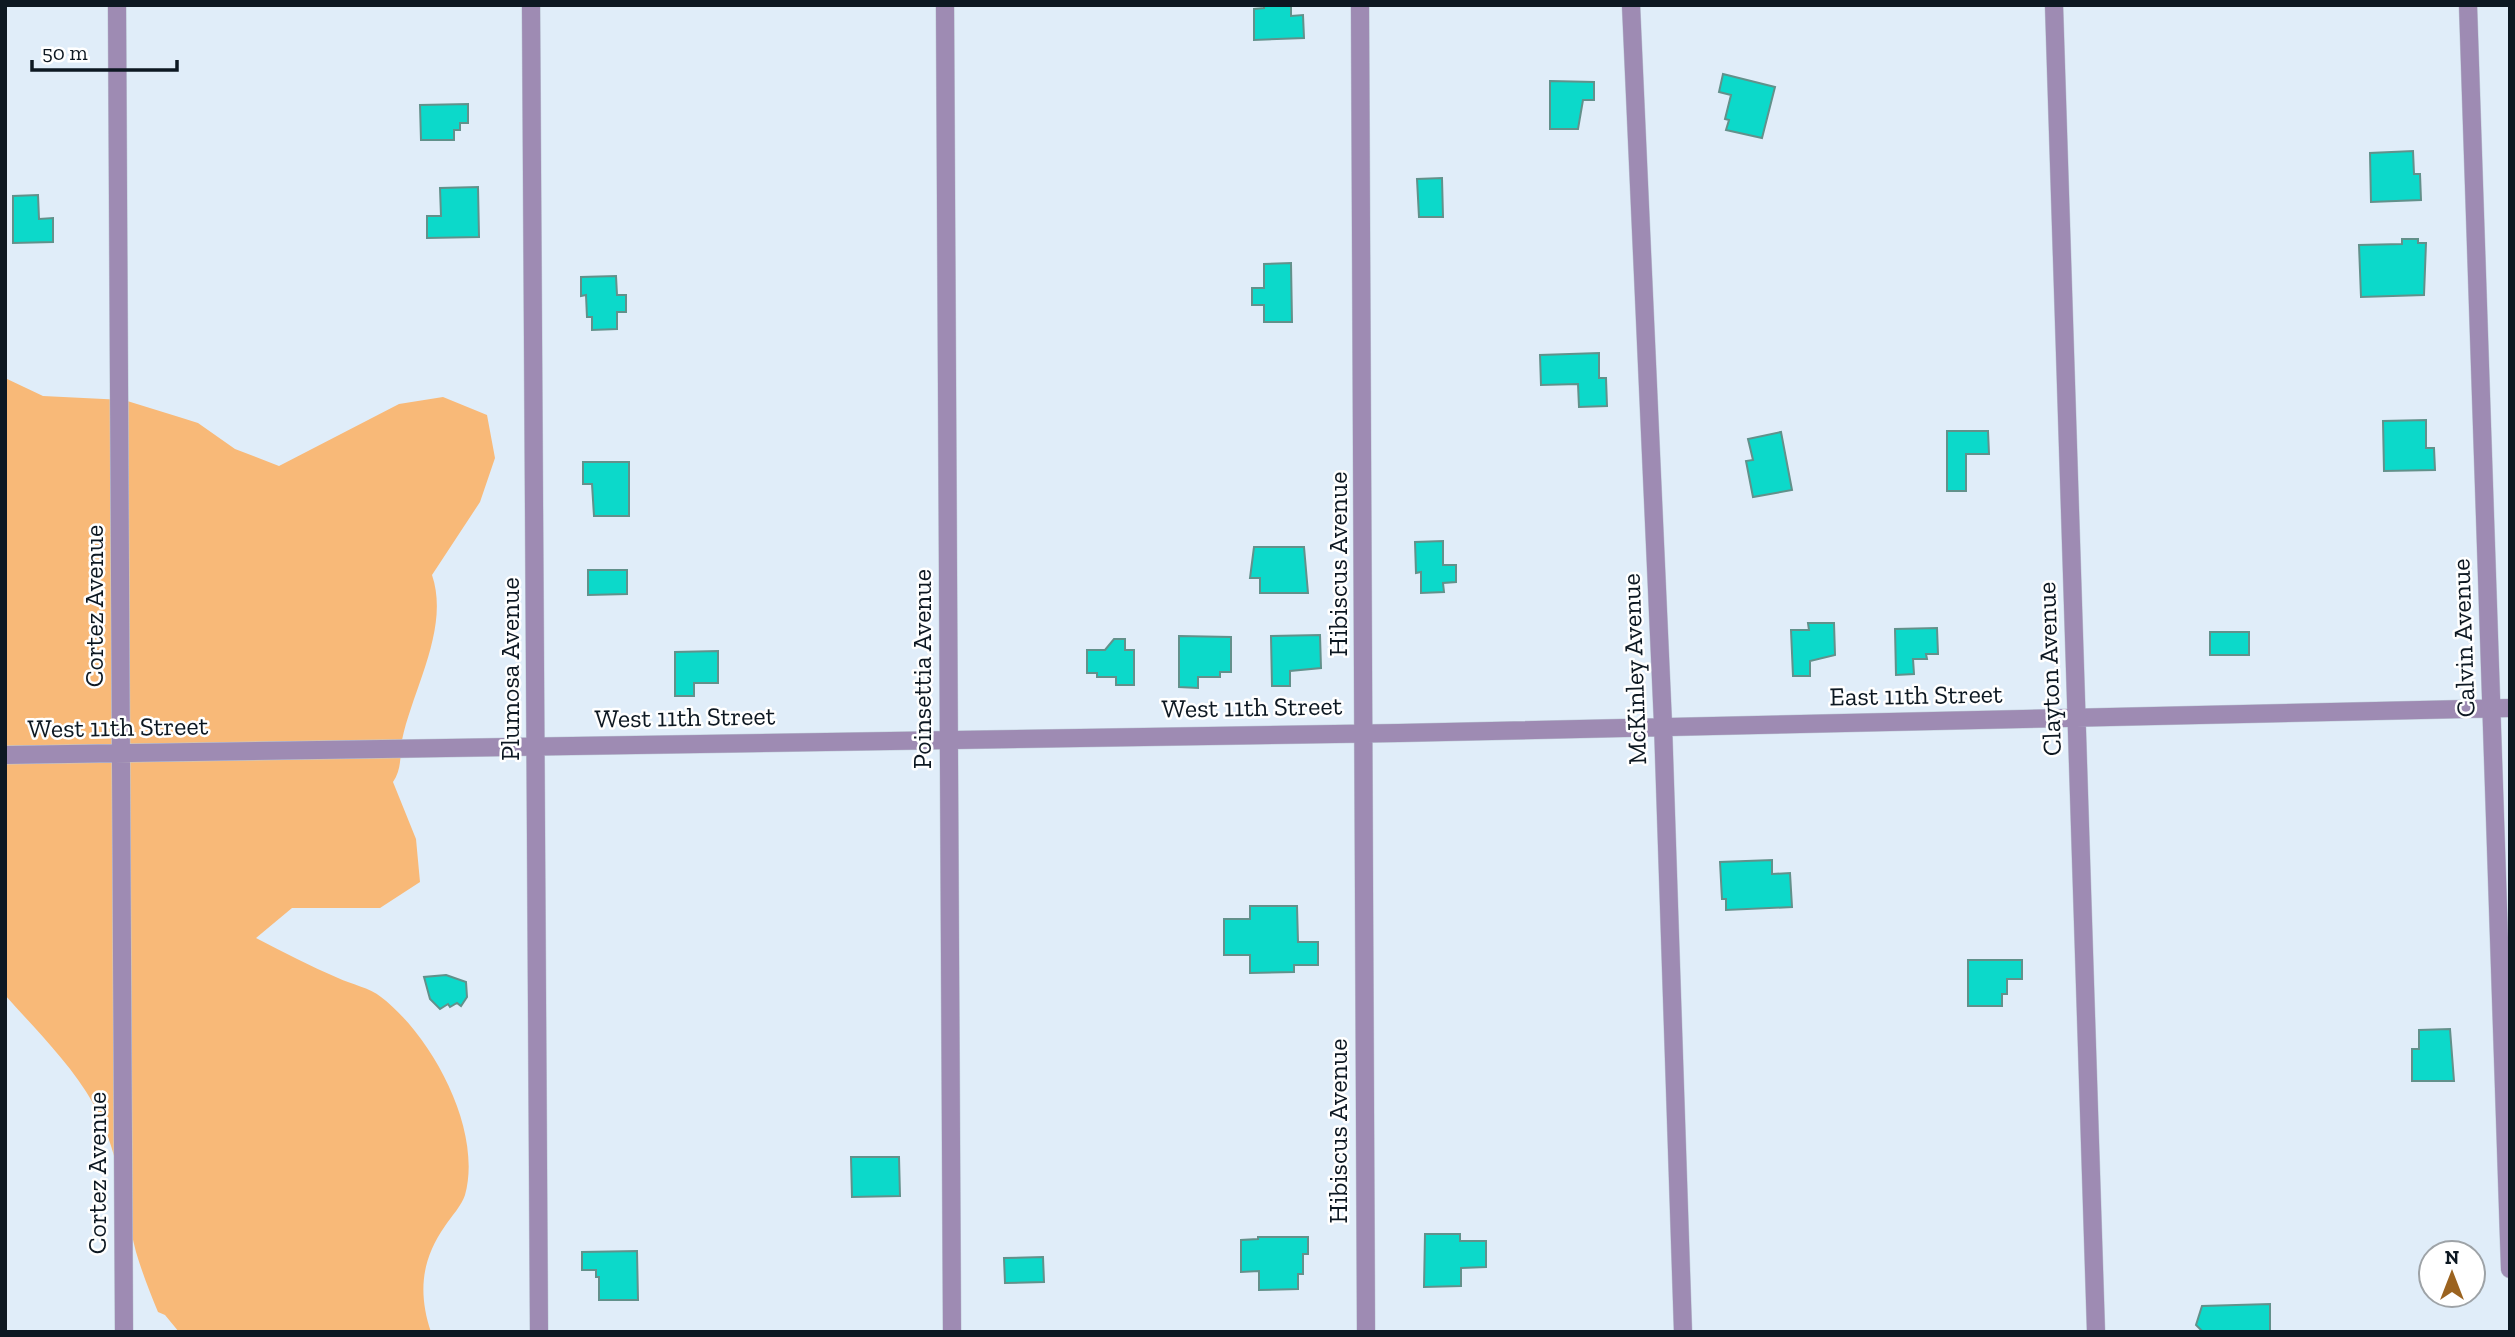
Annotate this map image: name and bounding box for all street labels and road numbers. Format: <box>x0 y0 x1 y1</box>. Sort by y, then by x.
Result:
street label: Hibiscus Avenue <box>1322 472 1354 656</box>
street label: Cortez Avenue <box>78 525 110 687</box>
street label: Calvin Avenue <box>2444 558 2482 718</box>
street label: Poinsettia Avenue <box>906 569 938 769</box>
street label: McKinley Avenue <box>1615 573 1653 765</box>
street label: Plumosa Avenue <box>494 577 526 761</box>
street label: Clayton Avenue <box>2030 581 2068 757</box>
street label: East 11th Street <box>1829 677 2003 713</box>
street label: West 11th Street <box>1161 689 1343 725</box>
street label: West 11th Street <box>594 699 776 735</box>
street label: West 11th Street <box>27 709 209 745</box>
street label: Hibiscus Avenue <box>1322 1039 1354 1223</box>
street label: Cortez Avenue <box>81 1092 113 1254</box>

